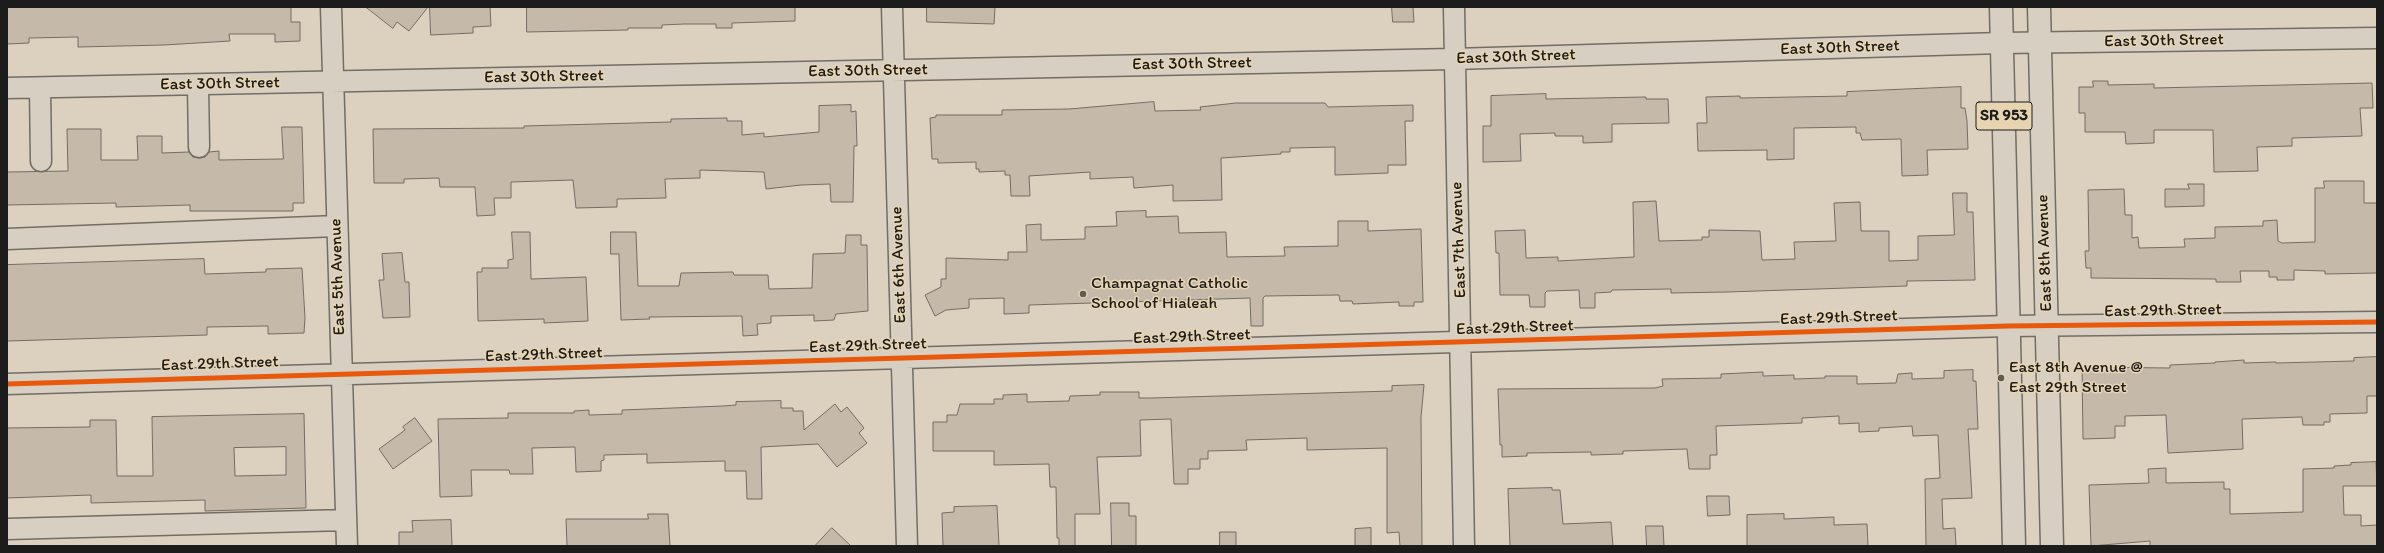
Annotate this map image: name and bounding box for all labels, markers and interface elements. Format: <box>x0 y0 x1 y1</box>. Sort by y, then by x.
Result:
street label: East 30th Street <box>2104 30 2224 52</box>
street label: East 30th Street <box>1780 36 1900 60</box>
street label: East 30th Street <box>1456 45 1576 69</box>
street label: East 30th Street <box>1132 53 1252 75</box>
street label: East 30th Street <box>808 60 928 82</box>
street label: East 30th Street <box>484 66 604 88</box>
street label: East 30th Street <box>160 73 280 95</box>
road number: SR 953 <box>1976 102 2032 130</box>
street label: East 7th Avenue <box>1447 181 1471 299</box>
street label: East 8th Avenue <box>2033 194 2057 312</box>
street label: East 6th Avenue <box>887 206 911 324</box>
street label: East 5th Avenue <box>326 218 350 336</box>
place label: Champagnat Catholic School of Hialeah <box>1091 274 1248 314</box>
marker: Champagnat Catholic School of Hialeah <box>1078 289 1088 299</box>
street label: East 29th Street <box>2104 300 2222 322</box>
street label: East 29th Street <box>1780 306 1898 330</box>
street label: East 29th Street <box>1456 316 1574 340</box>
street label: East 29th Street <box>1133 325 1251 349</box>
street label: East 29th Street <box>809 334 927 358</box>
street label: East 29th Street <box>485 343 603 367</box>
street label: East 29th Street <box>161 352 279 376</box>
place label: East 8th Avenue @ East 29th Street <box>2009 358 2143 398</box>
marker: East 8th Avenue @ East 29th Street <box>1996 373 2006 383</box>

